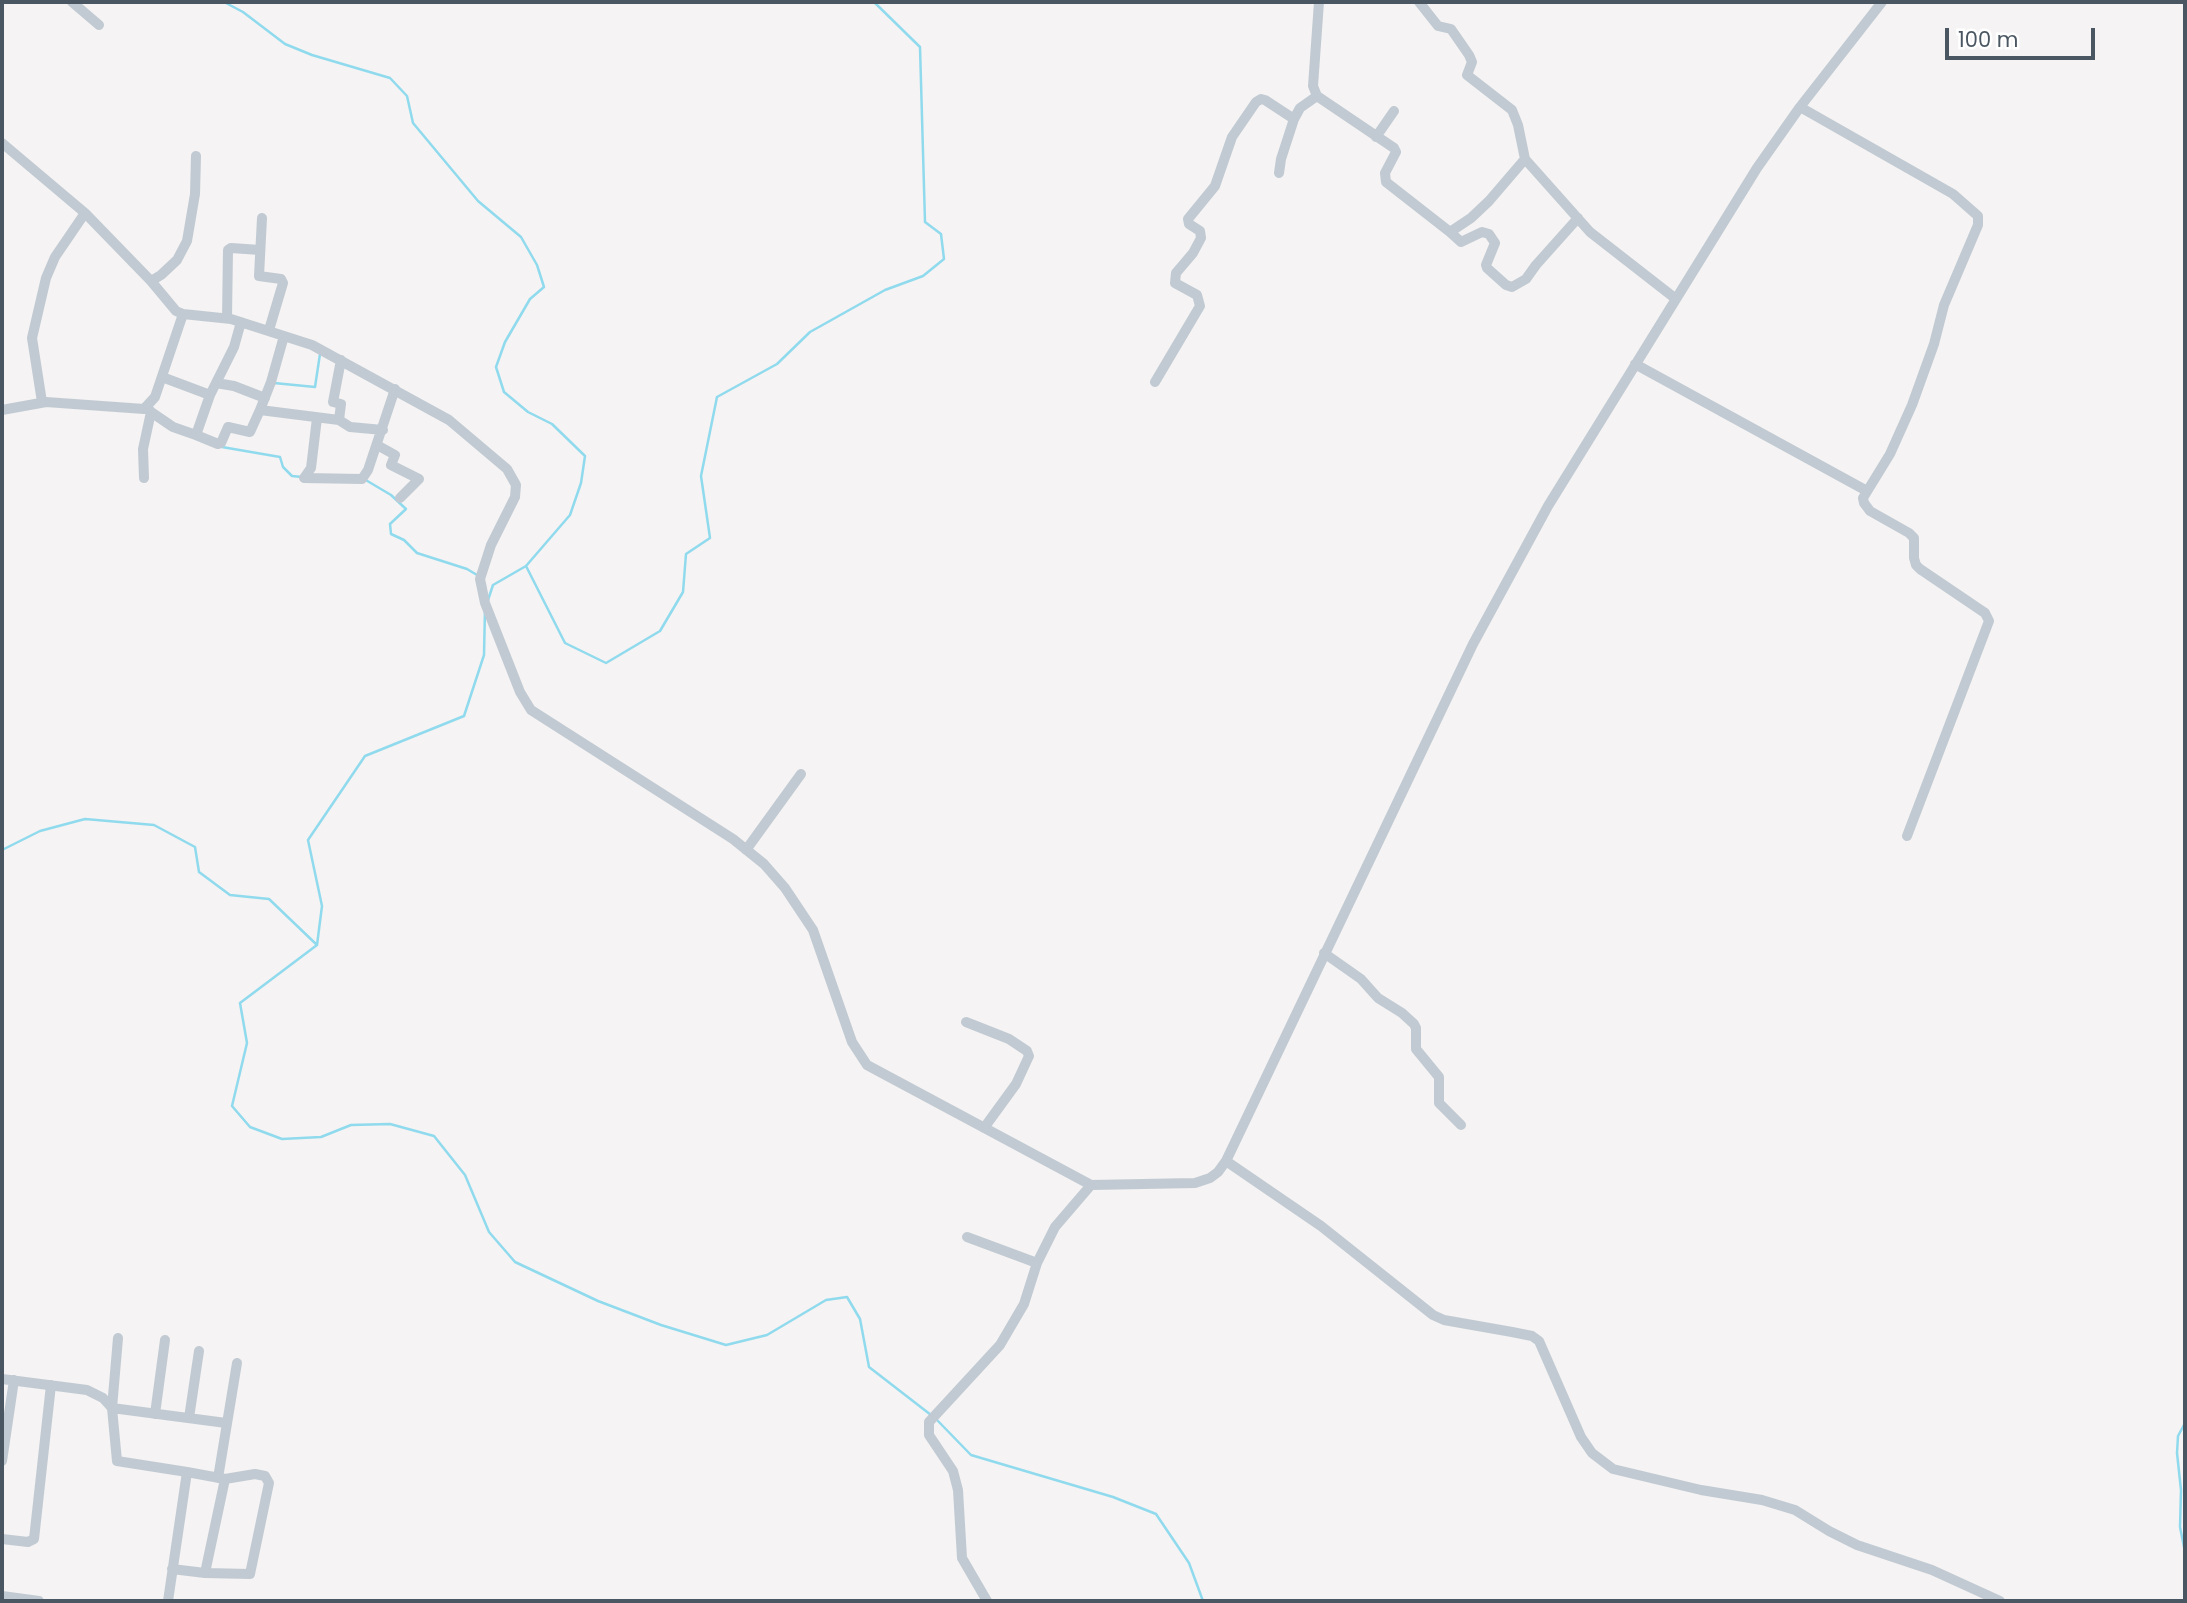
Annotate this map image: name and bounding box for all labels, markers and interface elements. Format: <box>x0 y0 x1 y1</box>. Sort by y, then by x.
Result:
scale bar <box>1949 14 2100 58</box>
text: 100 m <box>1958 25 2018 54</box>

